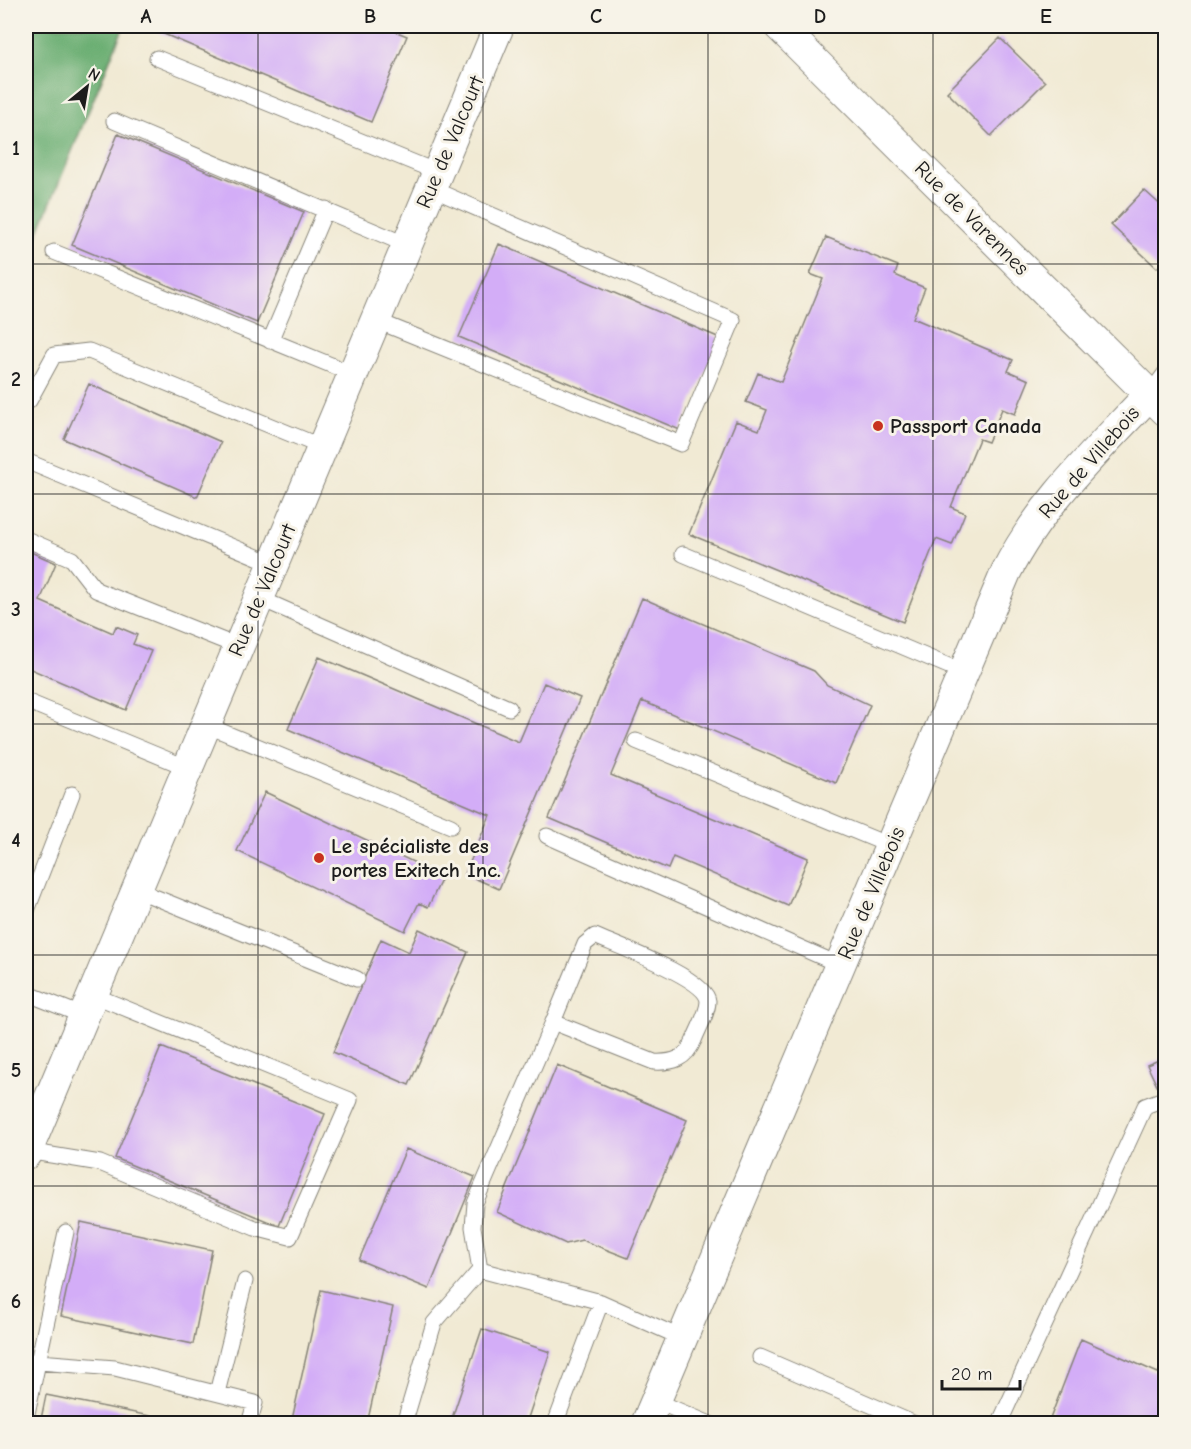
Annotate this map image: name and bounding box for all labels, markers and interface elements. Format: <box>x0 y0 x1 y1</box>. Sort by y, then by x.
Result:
text: A <box>140 5 152 28</box>
text: B <box>364 5 376 28</box>
text: C <box>590 5 602 28</box>
text: D <box>814 5 826 28</box>
text: E <box>1040 5 1052 28</box>
north arrow <box>57 57 117 117</box>
text: N <box>85 64 103 85</box>
street label: Rue de Valcourt <box>411 71 489 212</box>
text: 1 <box>12 137 20 160</box>
street label: Rue de Varennes <box>910 156 1034 280</box>
text: 2 <box>11 368 21 391</box>
street label: Rue de Villebois <box>1034 401 1144 523</box>
place label: Passport Canada <box>890 414 1042 438</box>
marker: Passport Canada <box>871 419 885 433</box>
street label: Rue de Valcourt <box>223 519 301 660</box>
text: 3 <box>11 598 21 621</box>
street label: Rue de Villebois <box>832 823 910 963</box>
text: 4 <box>11 829 21 852</box>
place label: Le spécialiste des portes Exitech Inc. <box>331 834 501 882</box>
marker: Le spécialiste des portes Exitech Inc. <box>312 851 326 865</box>
text: 5 <box>11 1059 21 1082</box>
text: 6 <box>11 1290 21 1313</box>
scale bar <box>942 1353 1020 1391</box>
text: 20 m <box>951 1364 992 1385</box>

